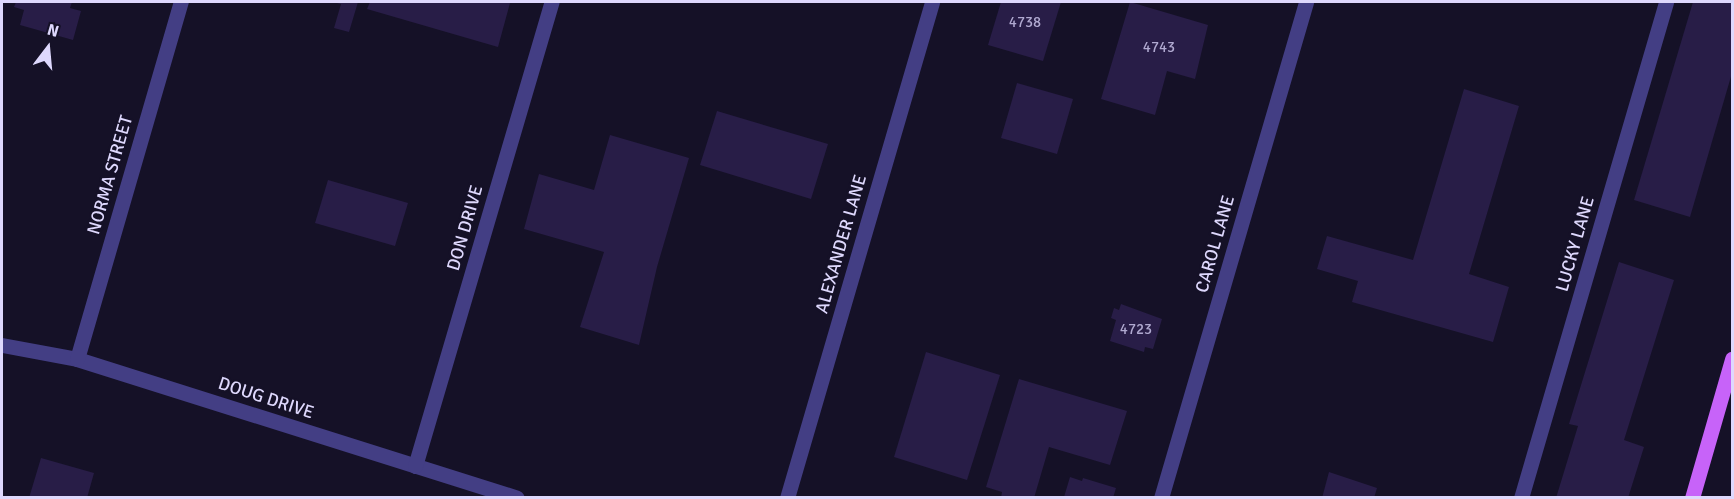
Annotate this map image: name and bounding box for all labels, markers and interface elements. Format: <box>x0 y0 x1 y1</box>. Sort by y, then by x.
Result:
house number: 4738 <box>1009 14 1041 32</box>
north arrow <box>18 18 78 78</box>
text: N <box>45 20 61 42</box>
house number: 4743 <box>1143 39 1175 57</box>
street label: NORMA STREET <box>83 113 137 237</box>
street label: ALEXANDER LANE <box>811 172 871 316</box>
street label: DON DRIVE <box>442 183 488 273</box>
street label: CAROL LANE <box>1191 193 1239 295</box>
street label: LUCKY LANE <box>1551 194 1599 294</box>
house number: 4723 <box>1120 321 1152 339</box>
street label: DOUG DRIVE <box>215 372 317 424</box>

